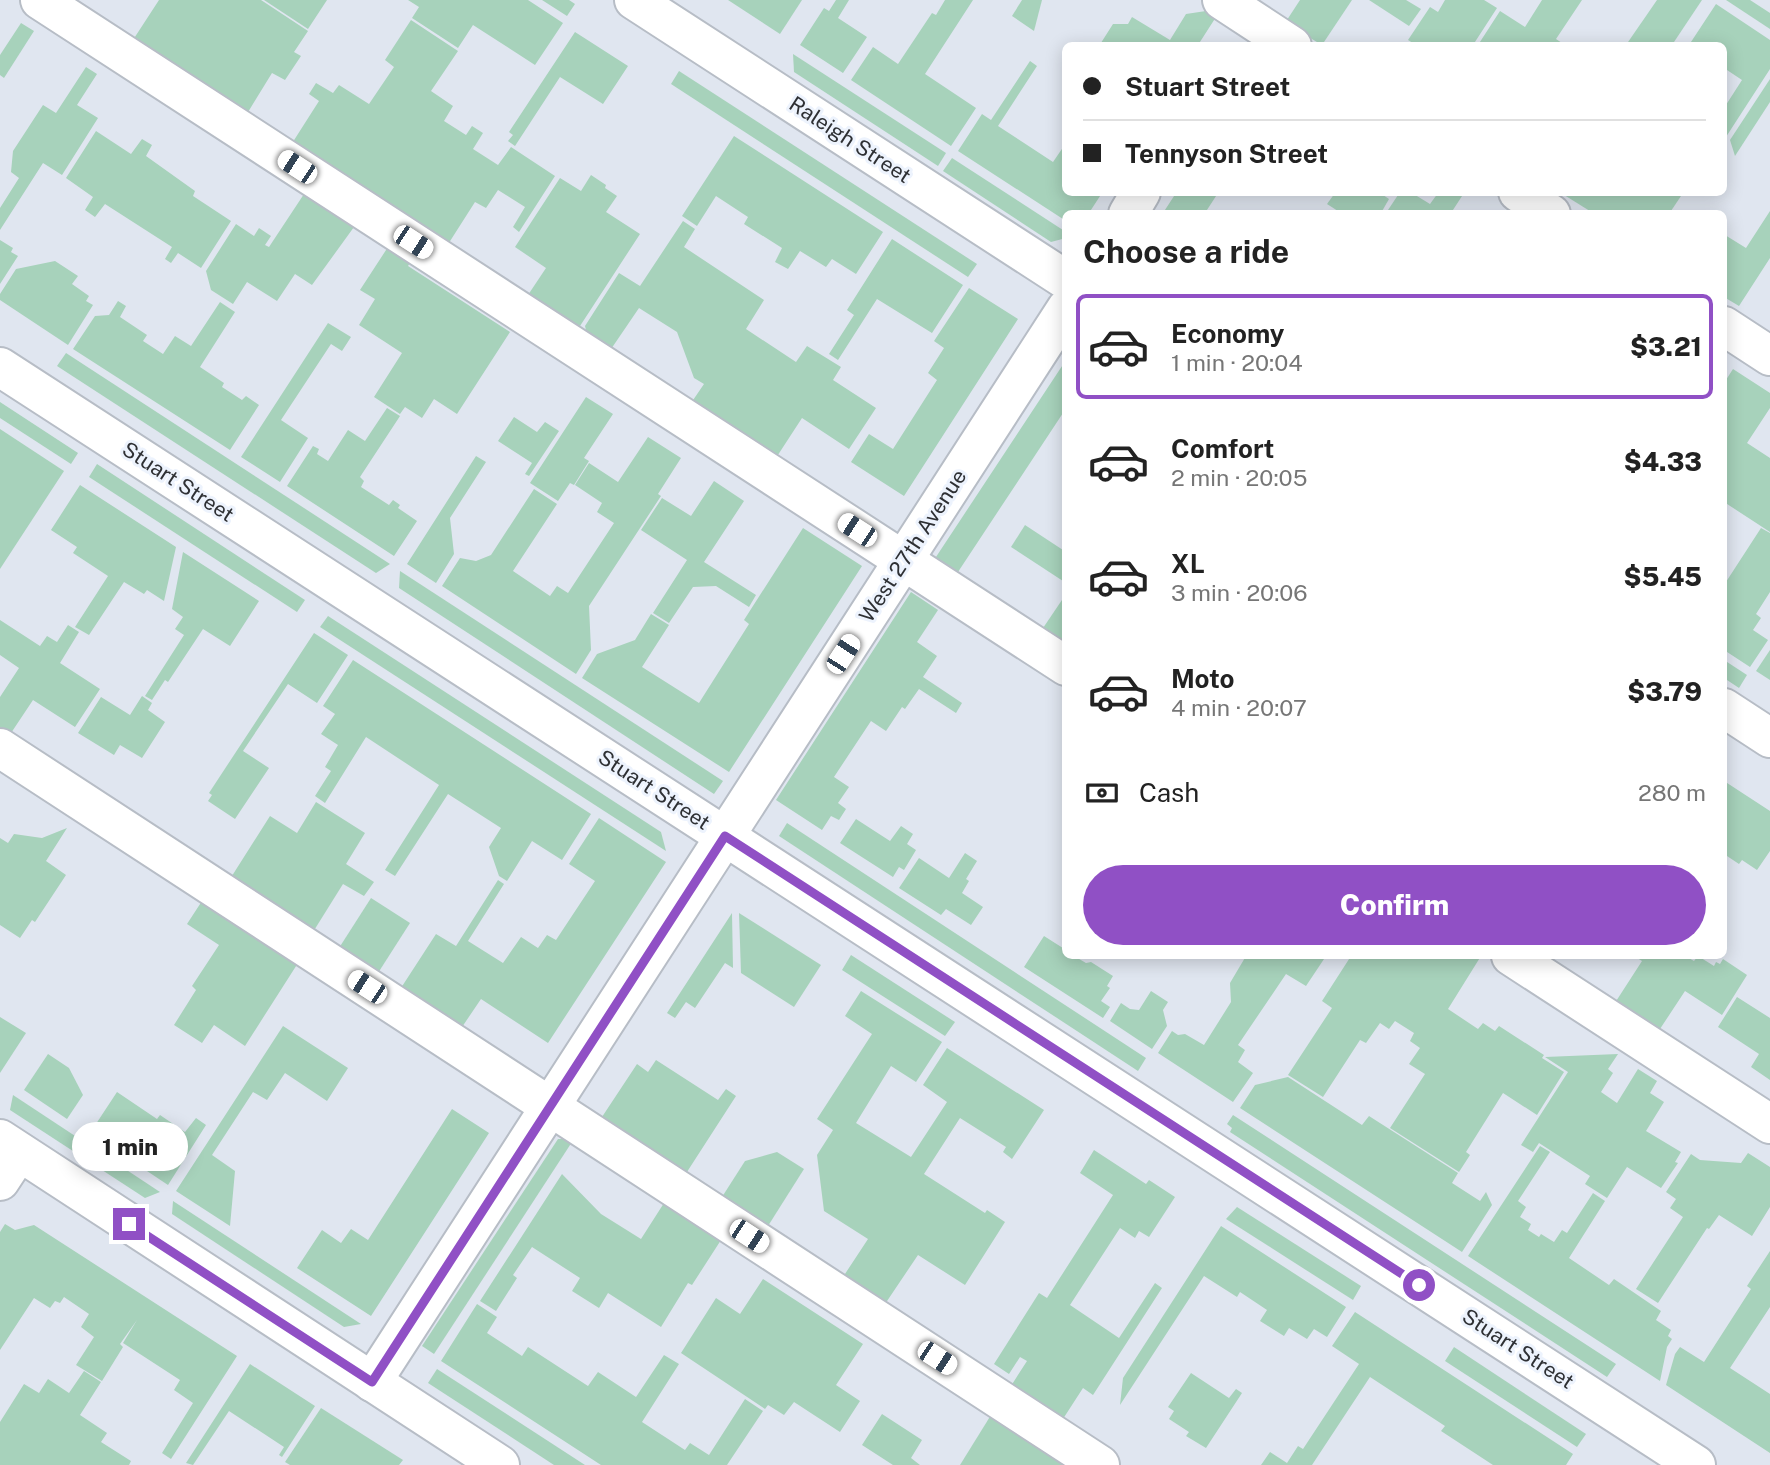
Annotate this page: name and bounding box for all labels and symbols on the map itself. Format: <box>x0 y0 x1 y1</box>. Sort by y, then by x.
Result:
street label: Raleigh Street <box>785 91 916 188</box>
car <box>274 147 321 187</box>
car <box>390 222 437 262</box>
street label: Stuart Street <box>118 436 239 527</box>
street label: West 27th Avenue <box>854 465 971 627</box>
car <box>834 510 881 550</box>
car <box>823 631 864 677</box>
street label: Stuart Street <box>594 744 715 835</box>
car <box>344 967 391 1007</box>
callout: 1 min <box>71 1122 187 1172</box>
route end <box>113 1208 145 1240</box>
car <box>726 1216 773 1256</box>
route start <box>1403 1269 1435 1301</box>
street label: Stuart Street <box>1458 1303 1579 1394</box>
car <box>914 1338 961 1378</box>

